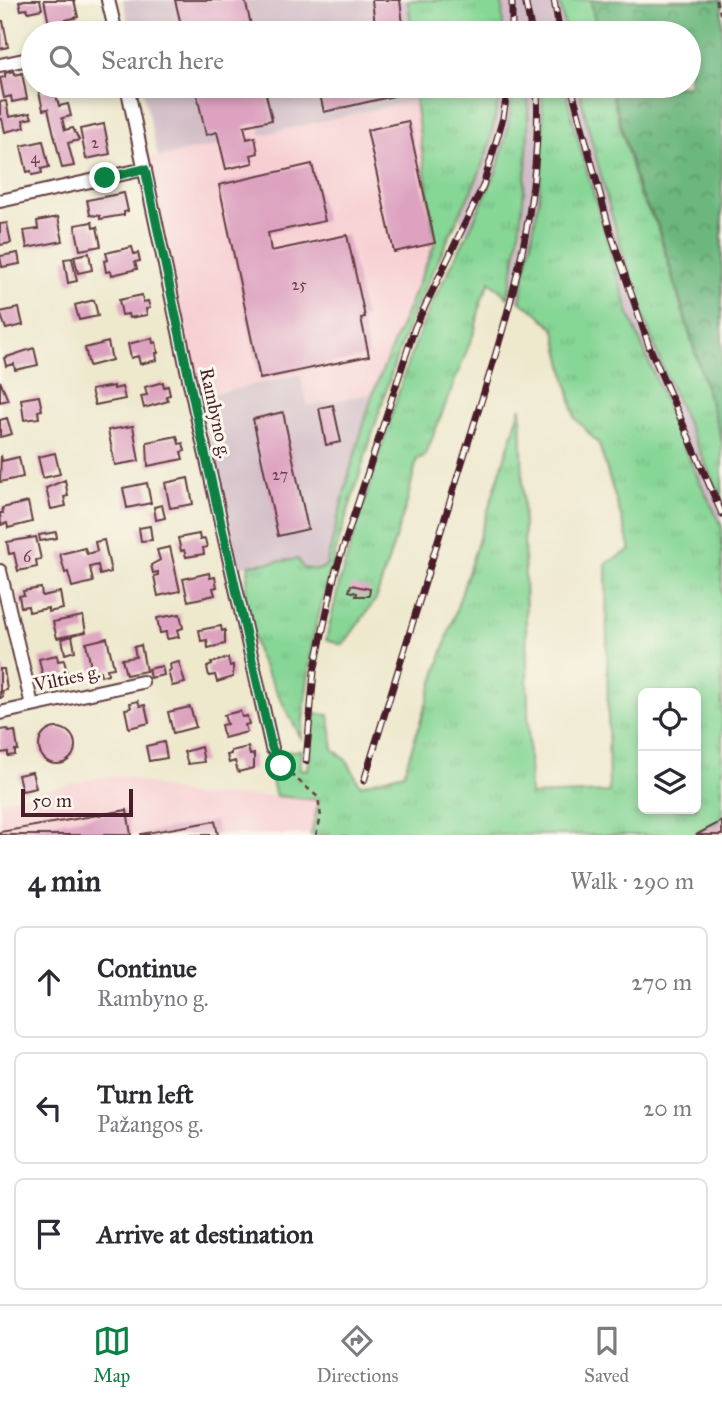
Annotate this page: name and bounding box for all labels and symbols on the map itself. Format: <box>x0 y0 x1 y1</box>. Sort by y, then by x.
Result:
house number: 2 <box>91 133 99 152</box>
house number: 4 <box>31 148 41 167</box>
route end <box>89 162 120 193</box>
house number: 25 <box>291 275 307 294</box>
street label: Rambyno g. <box>194 366 237 461</box>
house number: 27 <box>272 465 288 484</box>
house number: 6 <box>23 547 32 566</box>
street label: Vilties g. <box>31 660 102 697</box>
route start <box>265 750 296 781</box>
scale bar <box>21 786 133 818</box>

